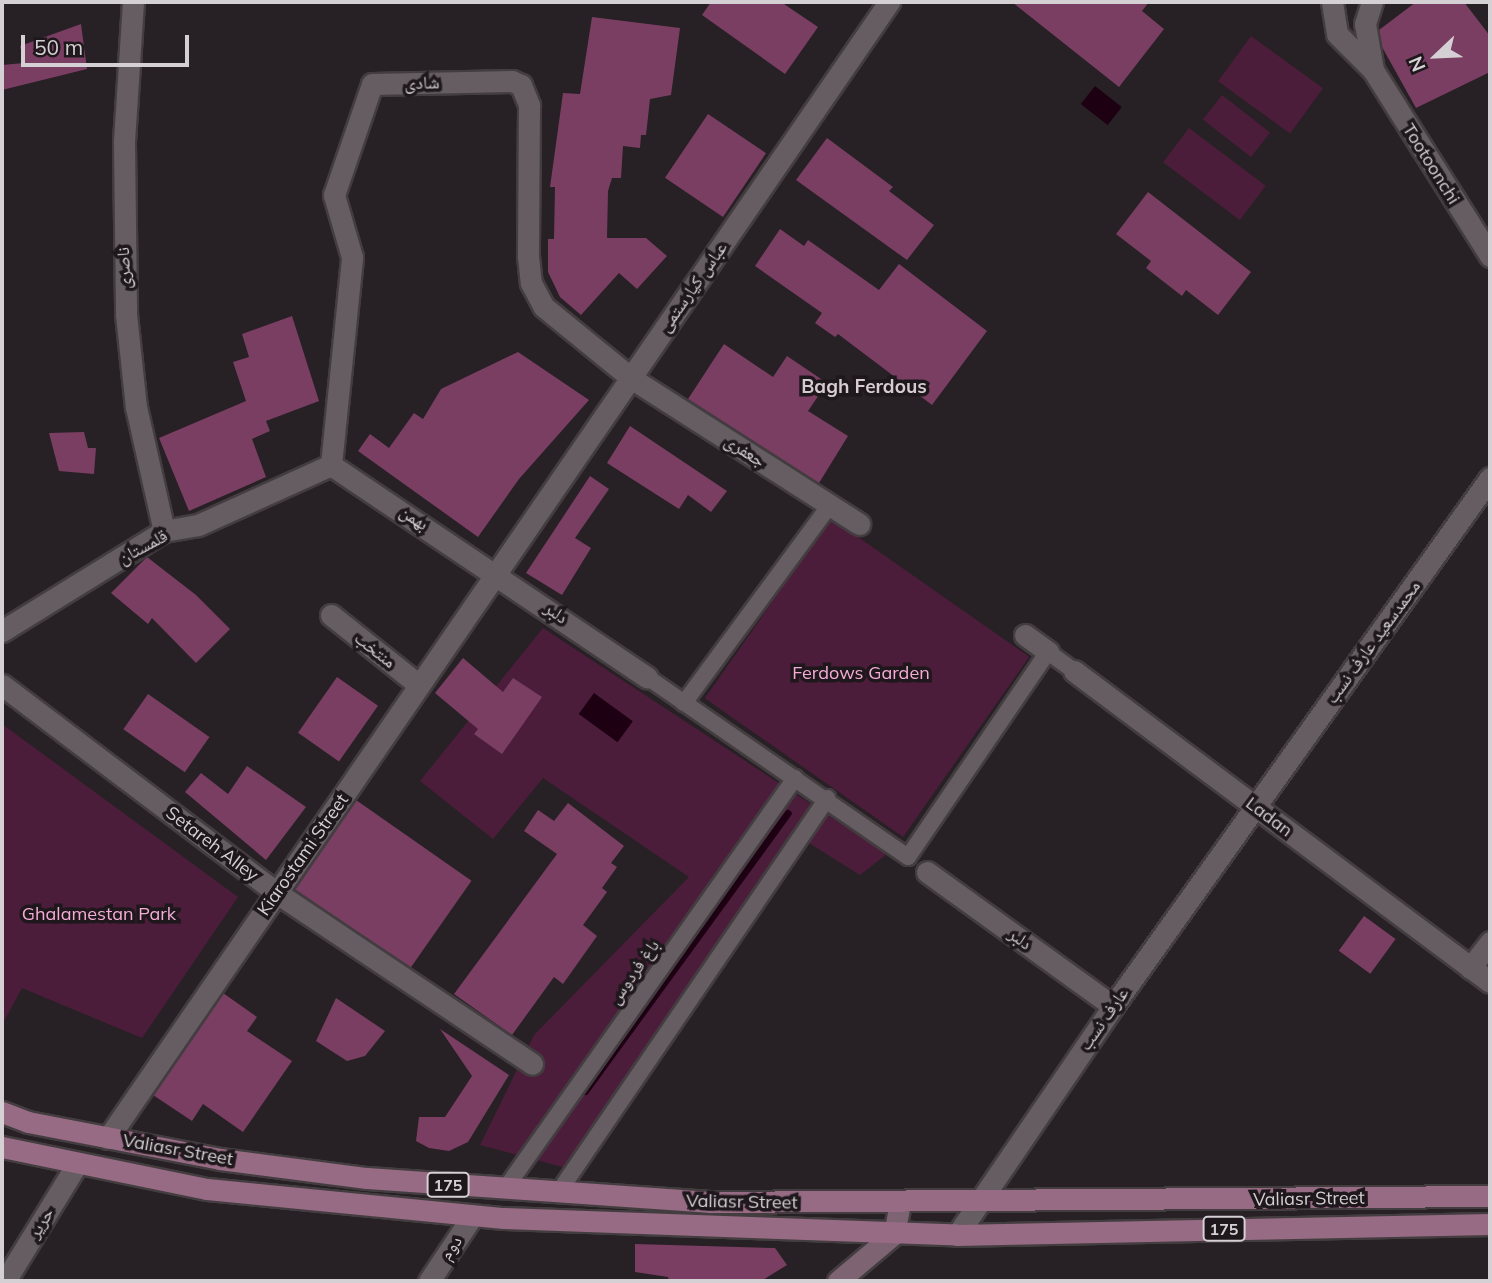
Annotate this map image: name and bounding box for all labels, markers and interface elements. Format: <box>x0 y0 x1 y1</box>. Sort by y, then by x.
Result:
scale bar <box>24 21 192 65</box>
north arrow <box>1401 21 1471 91</box>
text: 50 m <box>34 34 83 60</box>
text: N <box>1403 53 1431 76</box>
street label: شادی <box>404 72 440 94</box>
street label: Tootoonchi <box>1398 120 1464 208</box>
street label: عباس کیارستمی <box>654 238 732 336</box>
street label: ناصری <box>112 247 136 289</box>
district label: Bagh Ferdous <box>801 376 927 398</box>
street label: جعفری <box>721 430 769 472</box>
street label: بهمن <box>396 501 432 535</box>
street label: قلمستان <box>115 525 171 569</box>
street label: محمدسعید عارف نسب <box>1321 576 1425 708</box>
street label: دلبر <box>540 597 572 629</box>
street label: منتخب <box>350 627 400 673</box>
park label: Ferdows Garden <box>792 662 930 684</box>
street label: Kiarostami Street <box>253 790 353 920</box>
street label: Ladan <box>1241 792 1297 842</box>
street label: Setareh Alley <box>161 802 263 886</box>
park label: Ghalamestan Park <box>22 903 176 925</box>
street label: دلبر <box>1004 923 1036 955</box>
street label: باغ فردوس <box>604 935 664 1009</box>
street label: عارف نسب <box>1074 983 1134 1055</box>
street label: Valiasr Street <box>121 1130 235 1170</box>
road number: 175 <box>425 1172 471 1198</box>
street label: Valiasr Street <box>1253 1187 1365 1211</box>
street label: Valiasr Street <box>686 1190 798 1214</box>
street label: حریر <box>23 1204 59 1242</box>
road number: 175 <box>1201 1217 1247 1242</box>
street label: دوم <box>435 1232 467 1264</box>

